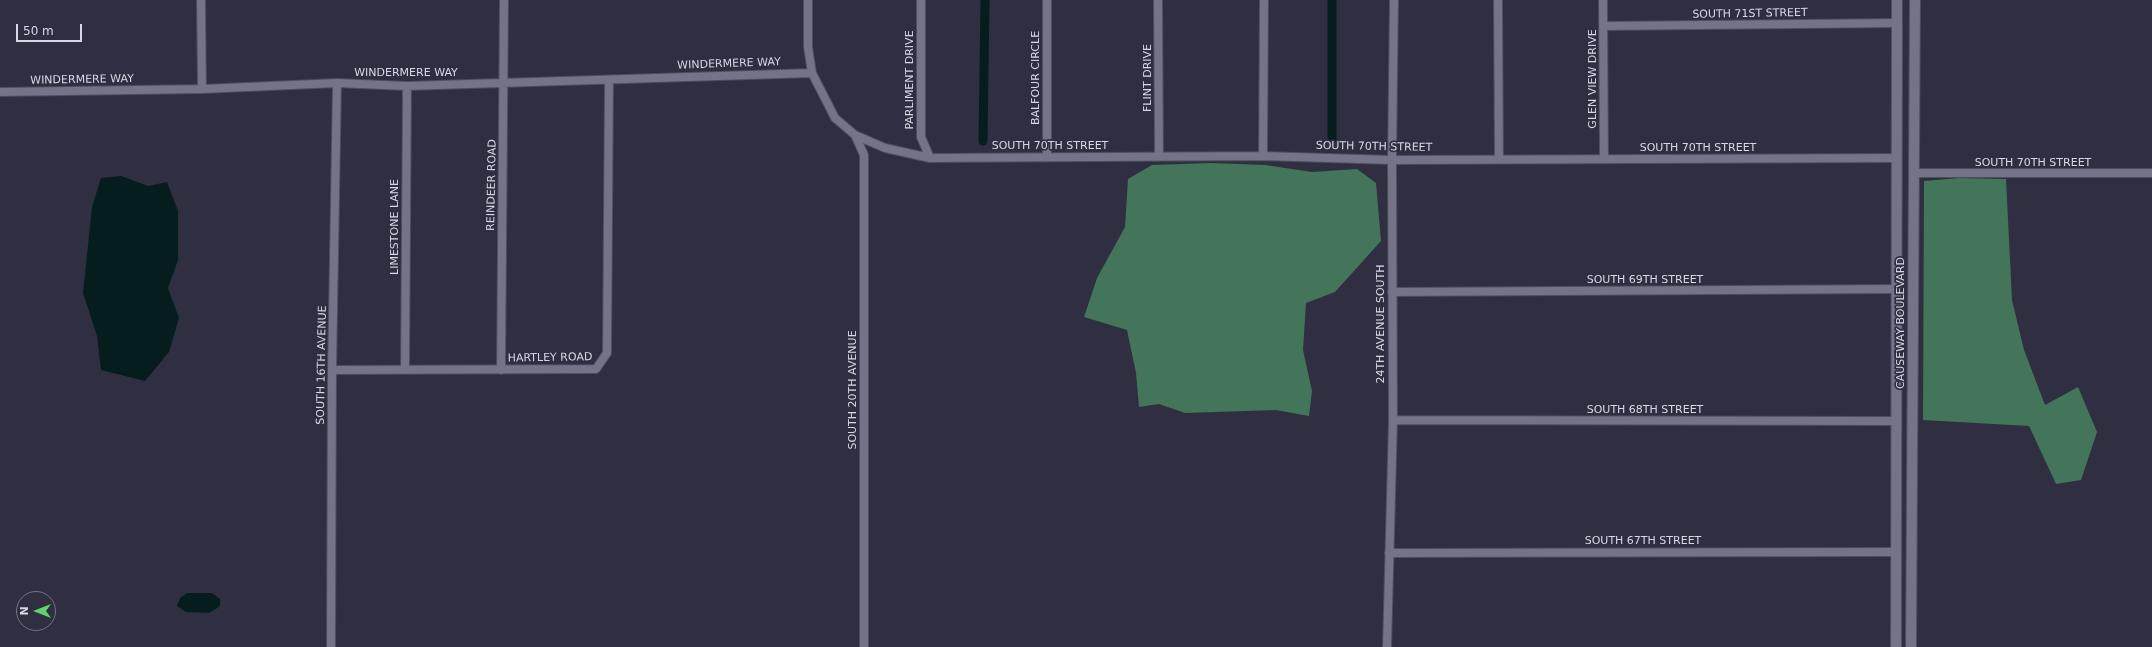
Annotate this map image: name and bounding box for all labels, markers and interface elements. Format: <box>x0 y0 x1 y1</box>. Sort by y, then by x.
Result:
street label: SOUTH 71ST STREET <box>1692 6 1808 22</box>
scale bar <box>18 16 84 42</box>
text: 50 m <box>23 24 54 38</box>
street label: GLEN VIEW DRIVE <box>1586 29 1600 129</box>
street label: PARLIMENT DRIVE <box>903 30 917 130</box>
street label: BALFOUR CIRCLE <box>1029 31 1043 125</box>
street label: FLINT DRIVE <box>1141 44 1155 112</box>
street label: WINDERMERE WAY <box>677 56 781 72</box>
street label: WINDERMERE WAY <box>354 66 458 80</box>
street label: WINDERMERE WAY <box>30 72 134 88</box>
street label: REINDEER ROAD <box>485 139 499 231</box>
street label: SOUTH 70TH STREET <box>992 139 1108 153</box>
street label: SOUTH 70TH STREET <box>1316 139 1432 155</box>
street label: SOUTH 70TH STREET <box>1640 141 1756 155</box>
street label: SOUTH 70TH STREET <box>1975 156 2091 170</box>
street label: LIMESTONE LANE <box>388 179 402 275</box>
street label: CAUSEWAY BOULEVARD <box>1894 257 1908 389</box>
street label: 24TH AVENUE SOUTH <box>1374 264 1388 384</box>
street label: SOUTH 69TH STREET <box>1587 273 1703 287</box>
street label: SOUTH 16TH AVENUE <box>314 305 330 425</box>
street label: SOUTH 20TH AVENUE <box>846 330 860 450</box>
street label: HARTLEY ROAD <box>508 351 592 365</box>
street label: SOUTH 68TH STREET <box>1587 403 1703 417</box>
street label: SOUTH 67TH STREET <box>1585 534 1701 548</box>
north arrow <box>16 591 56 631</box>
text: N <box>18 606 31 616</box>

